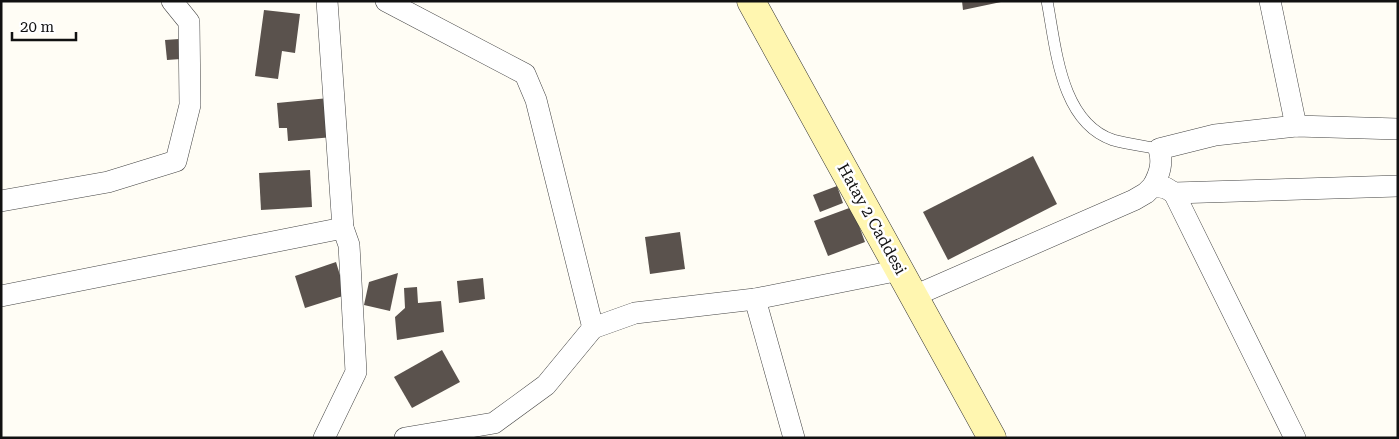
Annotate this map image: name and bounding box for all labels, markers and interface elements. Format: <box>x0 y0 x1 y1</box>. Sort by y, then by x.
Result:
scale bar <box>12 10 76 42</box>
text: 20 m <box>20 18 55 36</box>
street label: Hatay 2 Caddesi <box>834 160 910 278</box>

